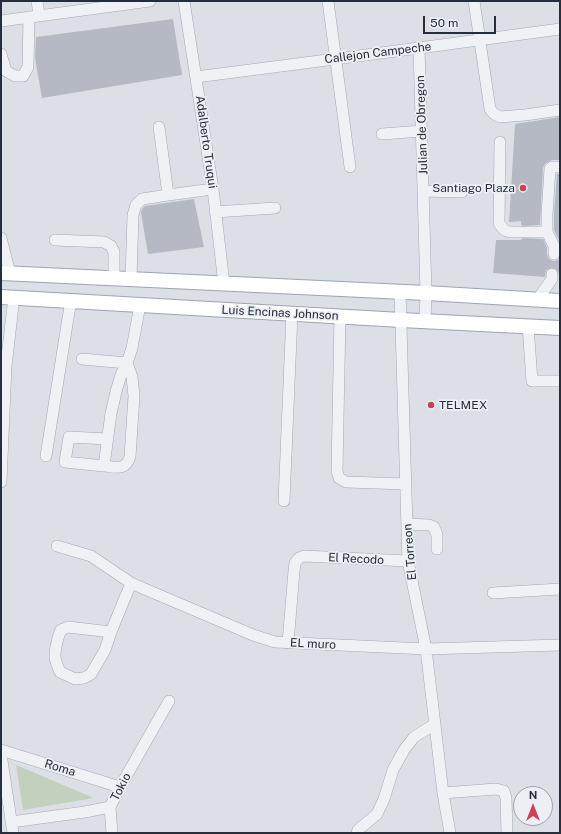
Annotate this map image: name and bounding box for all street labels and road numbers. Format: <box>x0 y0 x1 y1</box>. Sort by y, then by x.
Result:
street label: Callejon Campeche <box>324 39 432 67</box>
street label: Julian de Obregon <box>413 75 431 175</box>
street label: Adalberto Truqui <box>192 94 220 190</box>
street label: Luis Encinas Johnson <box>221 303 339 323</box>
street label: El Torreon <box>400 523 420 581</box>
street label: El Recodo <box>328 550 384 568</box>
street label: EL muro <box>290 636 336 652</box>
street label: Roma <box>43 756 77 780</box>
street label: Tokio <box>108 771 134 803</box>

